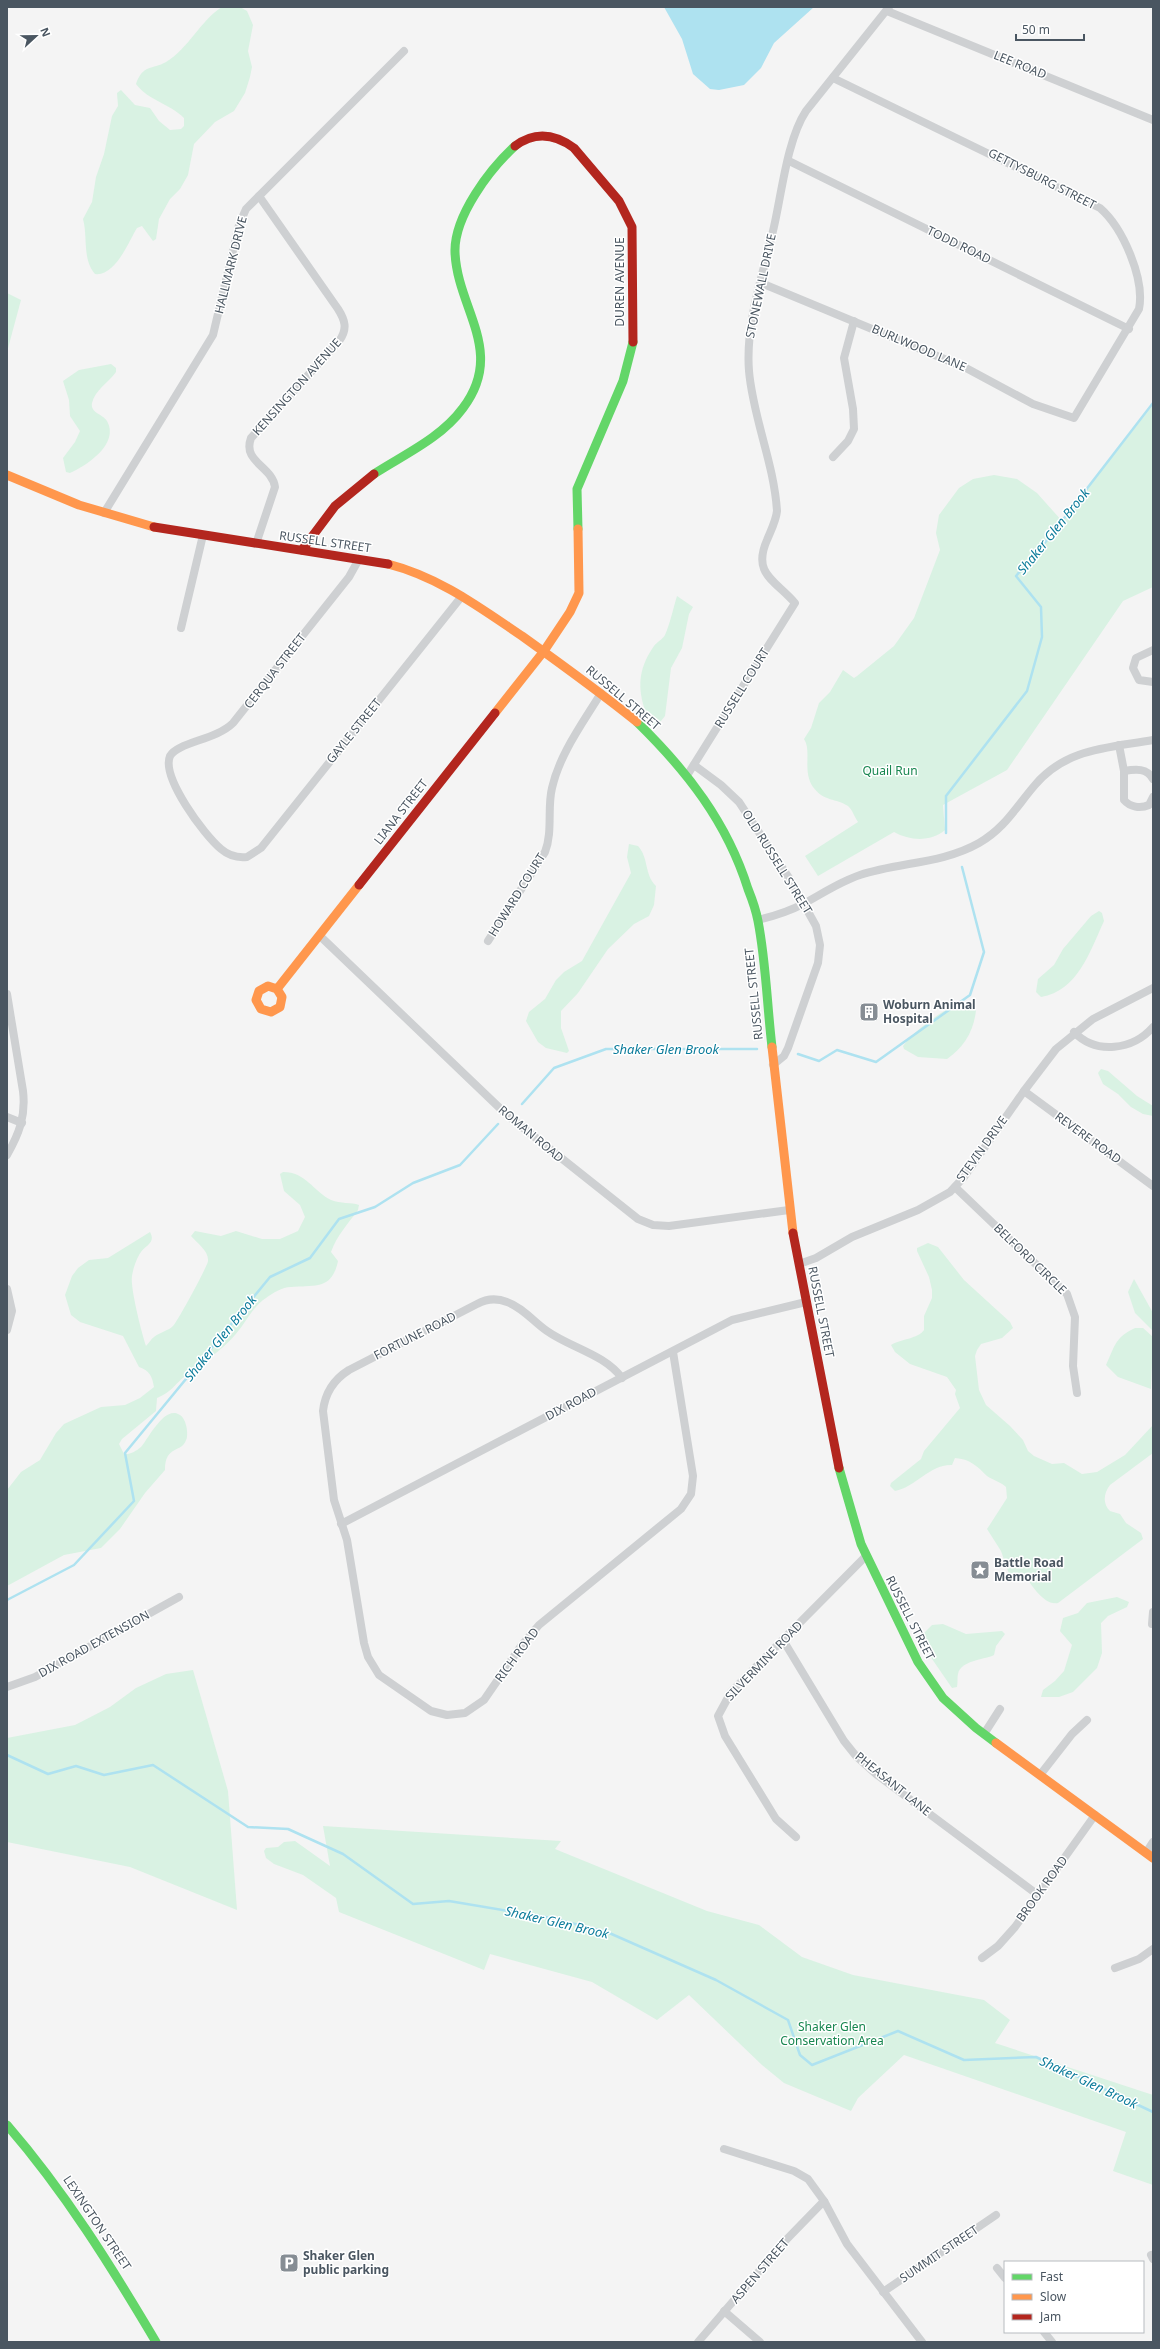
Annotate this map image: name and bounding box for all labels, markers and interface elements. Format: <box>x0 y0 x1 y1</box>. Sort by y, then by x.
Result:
north arrow <box>16 16 56 56</box>
scale bar <box>1016 16 1084 42</box>
text: 50 m <box>1022 21 1050 38</box>
text: N <box>37 25 54 39</box>
street label: LEE ROAD <box>991 46 1049 83</box>
street label: GETTYSBURG STREET <box>985 144 1099 213</box>
street label: HALLMARK DRIVE <box>210 214 251 315</box>
street label: TODD ROAD <box>924 222 994 268</box>
street label: STONEWALL DRIVE <box>741 232 780 340</box>
street label: DUREN AVENUE <box>611 237 628 327</box>
street label: BURLWOOD LANE <box>869 320 969 375</box>
street label: KENSINGTON AVENUE <box>248 334 345 439</box>
water label: Shaker Glen Brook <box>1013 484 1094 578</box>
street label: RUSSELL STREET <box>278 527 372 556</box>
street label: CERQUA STREET <box>240 629 310 712</box>
street label: RUSSELL COURT <box>710 644 773 731</box>
street label: RUSSELL STREET <box>582 661 664 734</box>
street label: GAYLE STREET <box>322 694 385 767</box>
park label: Quail Run <box>862 762 918 779</box>
street label: LIANA STREET <box>370 775 432 848</box>
street label: OLD RUSSELL STREET <box>738 806 817 917</box>
street label: HOWARD COURT <box>484 849 549 940</box>
street label: RUSSELL STREET <box>740 947 767 1041</box>
place label: Woburn Animal Hospital <box>883 996 976 1027</box>
building icon: Woburn Animal Hospital <box>858 1001 880 1023</box>
water label: Shaker Glen Brook <box>613 1040 720 1058</box>
street label: ROMAN ROAD <box>495 1101 568 1166</box>
street label: REVERE ROAD <box>1052 1108 1125 1168</box>
street label: STEVIN DRIVE <box>952 1112 1011 1185</box>
street label: BELFORD CIRCLE <box>990 1219 1071 1298</box>
street label: RUSSELL STREET <box>804 1265 839 1359</box>
water label: Shaker Glen Brook <box>180 1291 261 1385</box>
street label: FORTUNE ROAD <box>371 1307 459 1364</box>
street label: DIX ROAD <box>542 1383 600 1424</box>
place label: Battle Road Memorial <box>994 1554 1064 1585</box>
place icon: Battle Road Memorial <box>969 1559 991 1581</box>
street label: RUSSELL STREET <box>882 1573 939 1663</box>
street label: DIX ROAD EXTENSION <box>35 1606 152 1681</box>
street label: SILVERMINE ROAD <box>721 1617 806 1704</box>
street label: RICH ROAD <box>491 1624 543 1685</box>
street label: PHEASANT LANE <box>852 1748 935 1820</box>
street label: BROOK ROAD <box>1012 1852 1071 1925</box>
water label: Shaker Glen Brook <box>503 1901 611 1943</box>
park label: Shaker Glen Conservation Area <box>780 2018 884 2049</box>
water label: Shaker Glen Brook <box>1037 2051 1141 2113</box>
street label: LEXINGTON STREET <box>59 2172 136 2274</box>
street label: SUMMIT STREET <box>896 2221 982 2286</box>
street label: ASPEN STREET <box>727 2234 793 2307</box>
place label: Shaker Glen public parking <box>303 2247 389 2278</box>
parking icon: Shaker Glen public parking <box>278 2252 300 2274</box>
legend <box>1004 2261 1144 2333</box>
text: Fast <box>1040 2268 1064 2285</box>
text: Slow <box>1040 2288 1067 2305</box>
text: Jam <box>1039 2308 1061 2325</box>

